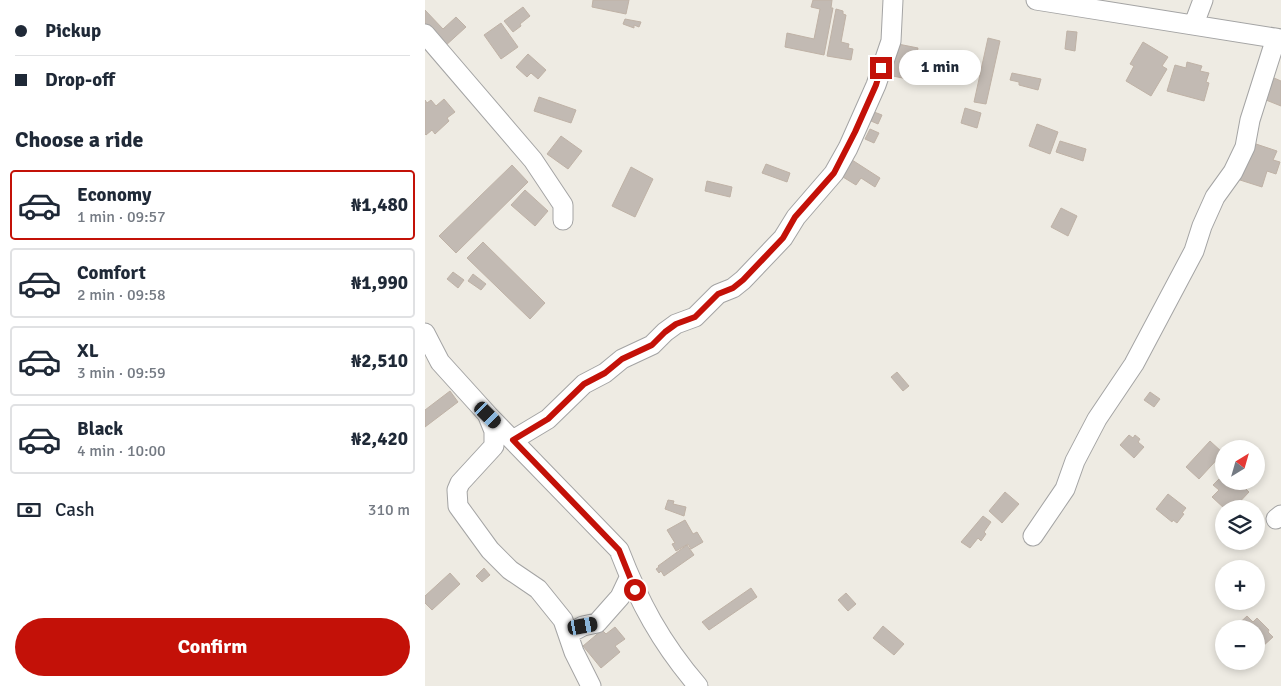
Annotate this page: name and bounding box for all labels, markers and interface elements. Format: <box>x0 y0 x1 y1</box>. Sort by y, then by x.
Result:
text: Pickup <box>45 19 101 43</box>
callout: 1 min <box>899 50 981 86</box>
route end <box>870 57 892 79</box>
text: 1 min <box>921 57 959 77</box>
text: Drop-off <box>45 68 115 92</box>
text: Choose a ride <box>15 126 143 153</box>
icon: car <box>17 183 62 228</box>
text: Economy <box>77 183 151 207</box>
text: ₦1,480 <box>351 193 408 217</box>
text: 1 min · 09:57 <box>77 207 166 227</box>
icon: car <box>17 261 62 306</box>
text: Comfort <box>77 261 146 285</box>
text: ₦1,990 <box>351 271 408 295</box>
text: 2 min · 09:58 <box>77 285 166 305</box>
icon: car <box>17 339 62 384</box>
text: XL <box>77 339 99 363</box>
text: ₦2,510 <box>351 349 408 373</box>
text: 3 min · 09:59 <box>77 363 166 383</box>
car <box>472 399 503 431</box>
icon: car <box>17 417 62 462</box>
text: Black <box>77 417 123 441</box>
text: ₦2,420 <box>351 427 408 451</box>
north arrow <box>1215 440 1265 490</box>
map controls <box>1215 440 1265 670</box>
text: 4 min · 10:00 <box>77 441 166 461</box>
icon: cash <box>15 496 43 524</box>
text: Cash <box>55 498 95 522</box>
text: 310 m <box>368 500 410 520</box>
button: layers <box>1215 500 1265 550</box>
button: + <box>1215 560 1265 610</box>
route start <box>624 579 646 601</box>
car <box>566 616 599 636</box>
button: Confirm <box>15 618 410 676</box>
button: − <box>1215 620 1265 670</box>

